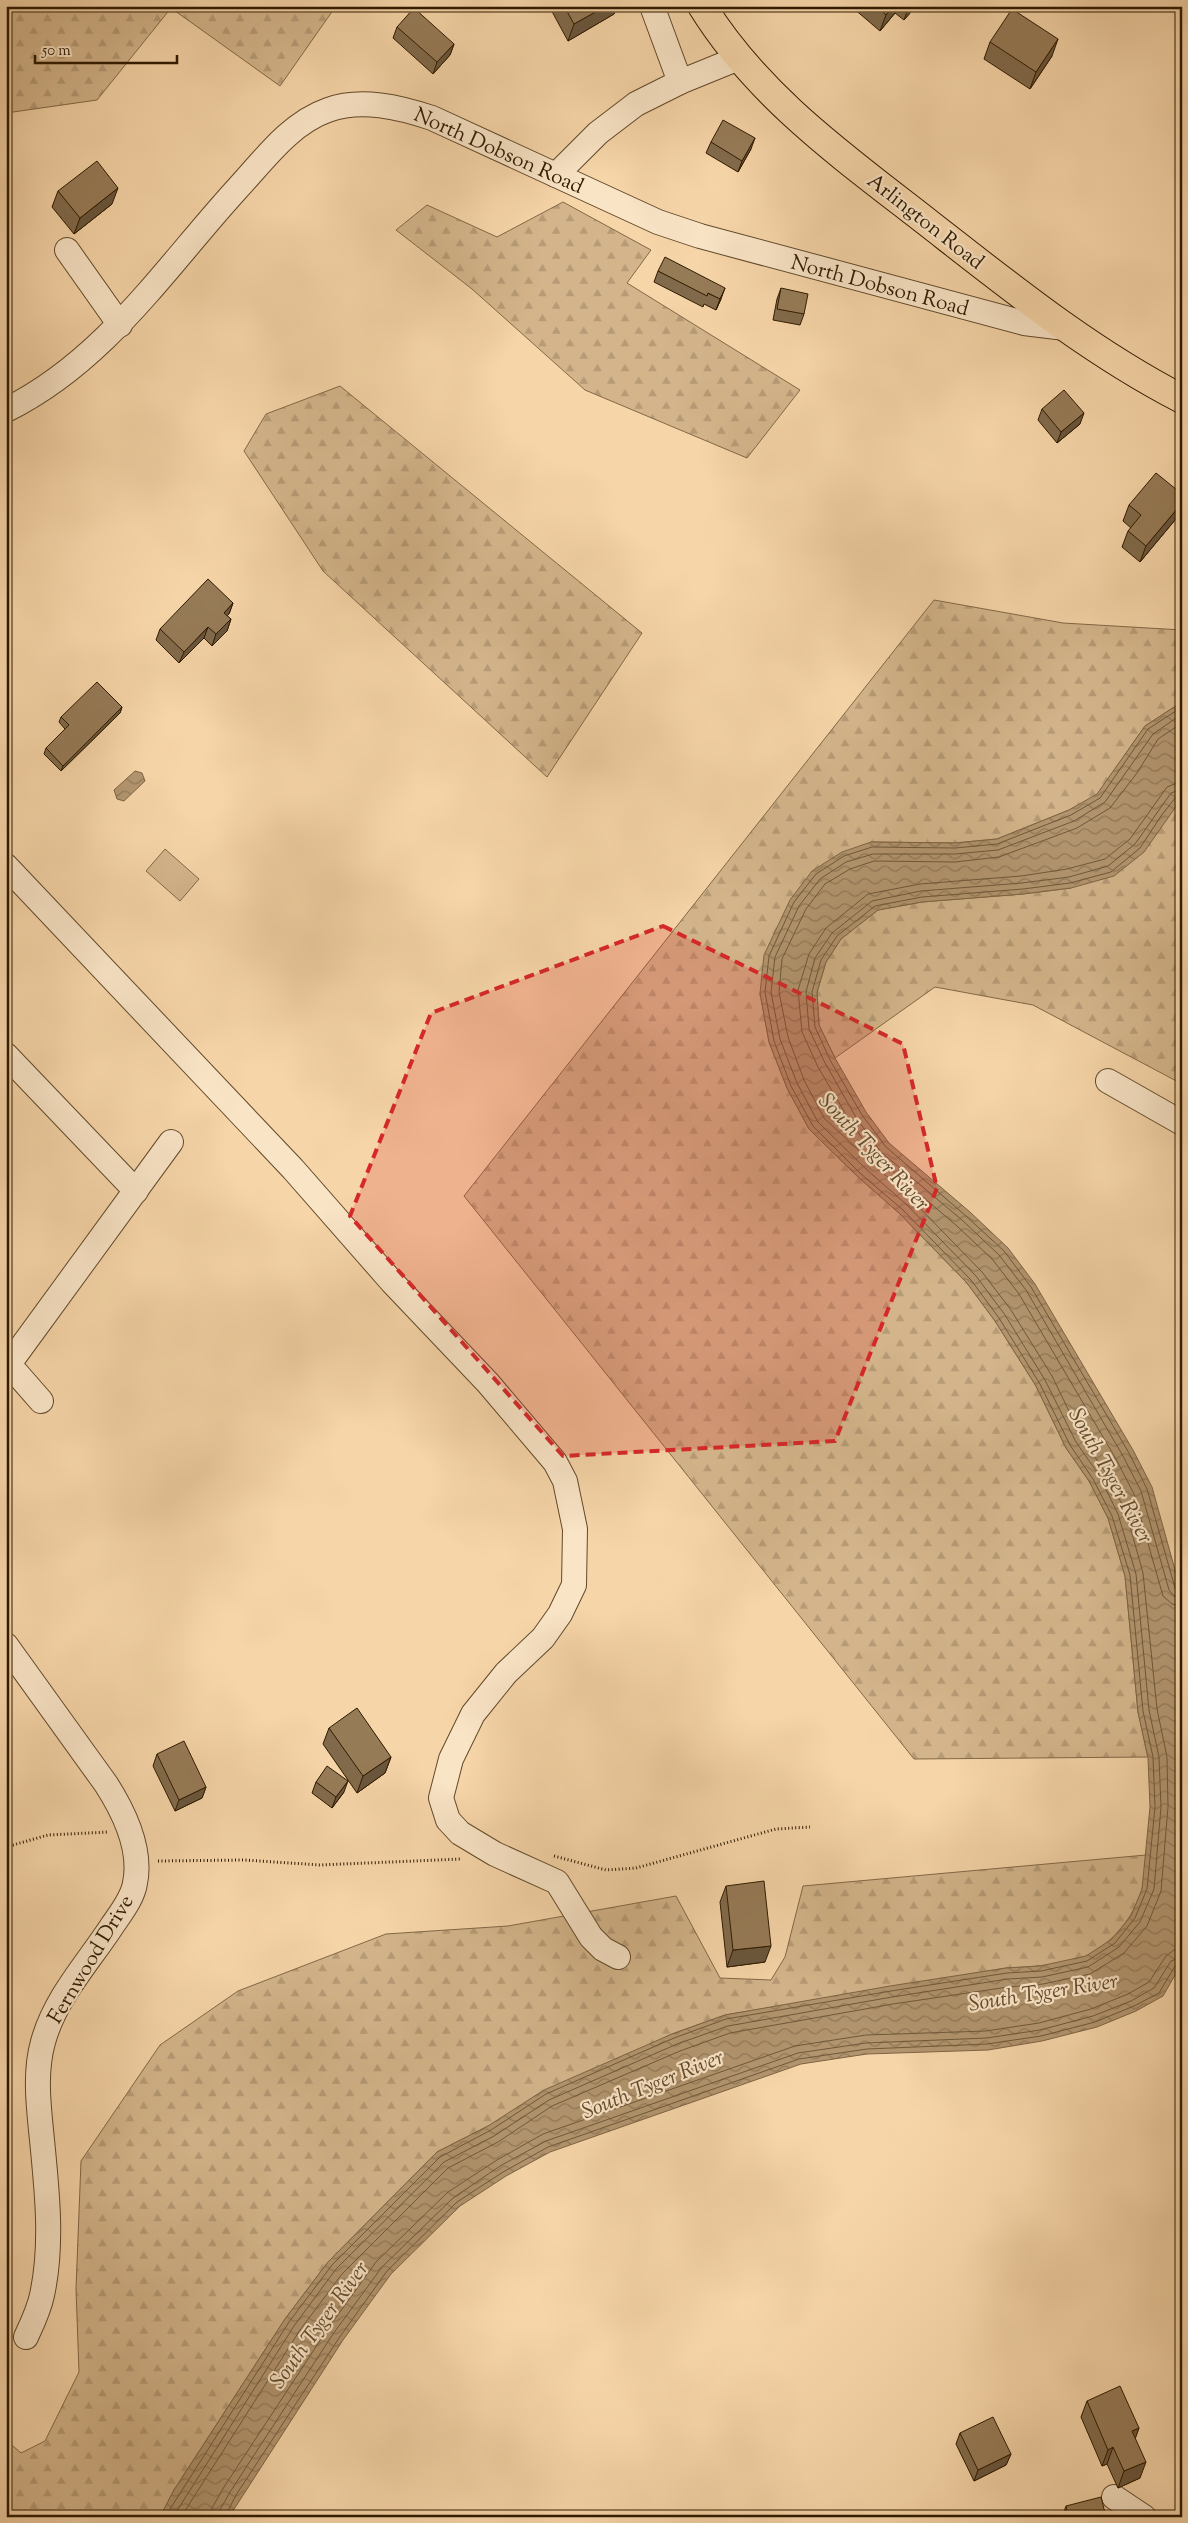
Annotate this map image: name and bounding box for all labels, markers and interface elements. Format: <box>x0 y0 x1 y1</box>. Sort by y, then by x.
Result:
scale bar <box>35 32 178 64</box>
text: 50 m <box>41 41 71 62</box>
street label: North Dobson Road <box>408 101 588 203</box>
street label: Arlington Road <box>860 167 990 278</box>
street label: North Dobson Road <box>787 249 972 325</box>
water label: South Tyger River <box>810 1087 936 1219</box>
water label: South Tyger River <box>1059 1403 1160 1550</box>
street label: Fernwood Drive <box>41 1890 142 2030</box>
water label: South Tyger River <box>967 1966 1121 2022</box>
water label: South Tyger River <box>577 2043 729 2129</box>
water label: South Tyger River <box>263 2255 378 2396</box>

